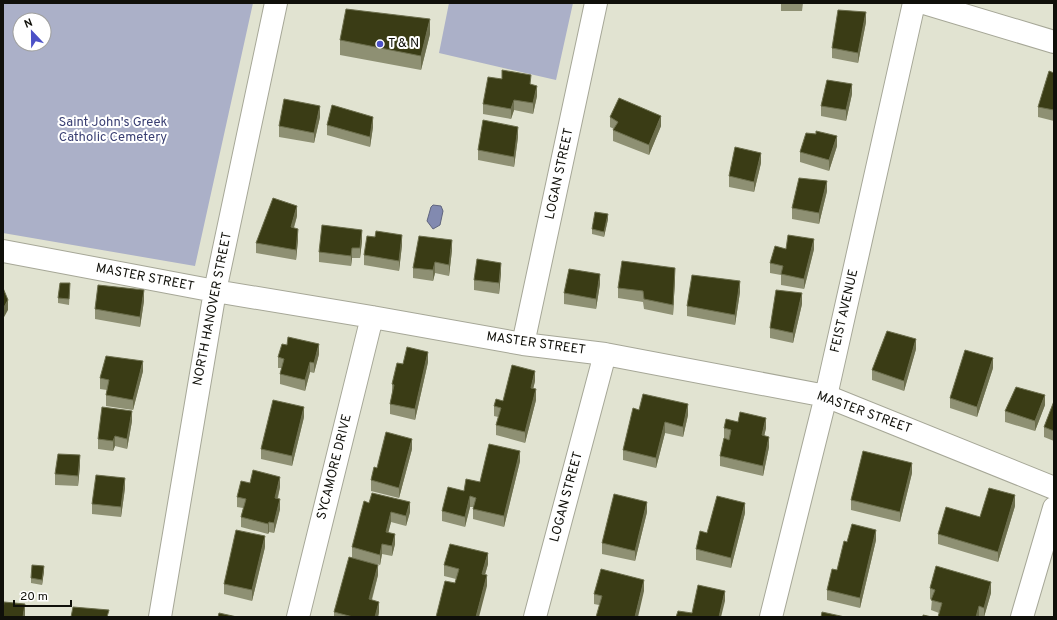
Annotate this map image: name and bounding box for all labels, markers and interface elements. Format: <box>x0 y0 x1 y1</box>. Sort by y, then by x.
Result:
north arrow <box>12 12 52 52</box>
text: N <box>22 16 35 32</box>
place label: T & N <box>388 36 419 52</box>
marker: T & N <box>375 39 385 49</box>
park label: Saint John's Greek Catholic Cemetery <box>59 115 168 146</box>
street label: LOGAN STREET <box>543 127 577 221</box>
street label: NORTH HANOVER STREET <box>190 231 236 387</box>
street label: MASTER STREET <box>94 261 196 295</box>
street label: FEIST AVENUE <box>828 268 862 354</box>
street label: MASTER STREET <box>485 329 587 359</box>
street label: MASTER STREET <box>814 388 914 438</box>
street label: SYCAMORE DRIVE <box>314 413 356 521</box>
street label: LOGAN STREET <box>547 450 587 544</box>
scale bar <box>14 582 71 608</box>
text: 20 m <box>20 589 48 605</box>

